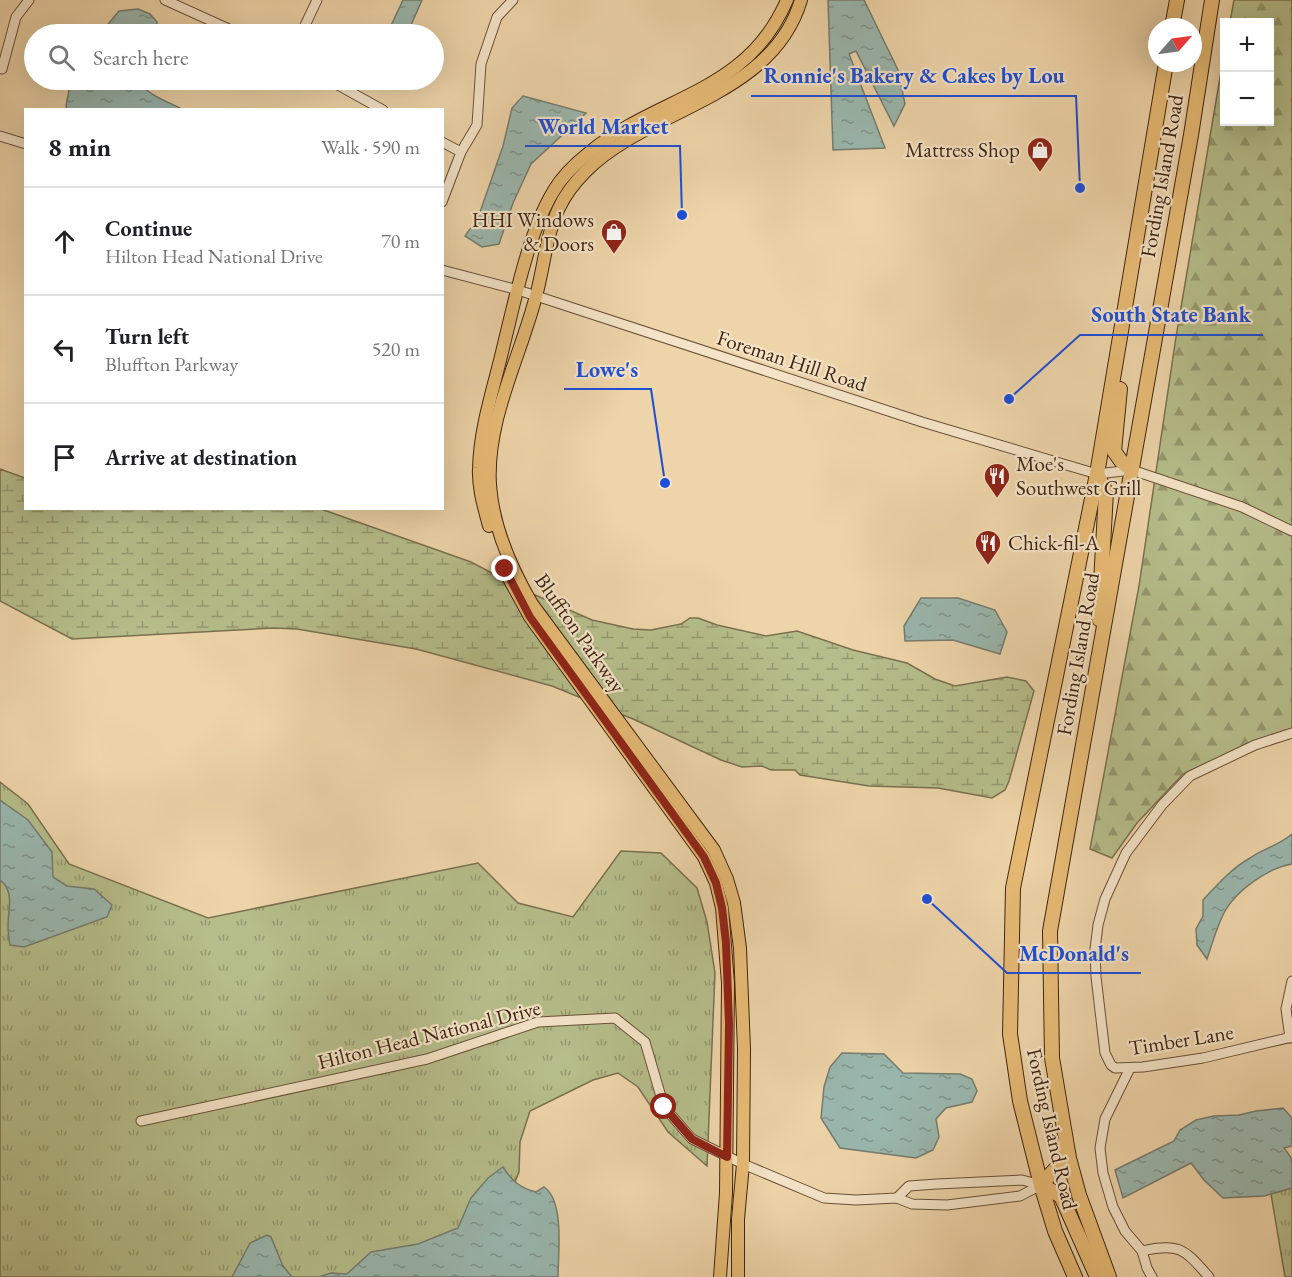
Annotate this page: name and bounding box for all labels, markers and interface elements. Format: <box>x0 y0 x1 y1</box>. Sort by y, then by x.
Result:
north arrow <box>1148 18 1202 72</box>
map controls <box>1220 18 1274 126</box>
button: + <box>1220 18 1274 72</box>
search box <box>24 24 444 90</box>
icon: search <box>45 41 78 74</box>
text: Search here <box>93 43 188 72</box>
callout: Ronnie's Bakery & Cakes by Lou <box>751 56 1076 96</box>
text: Ronnie's Bakery & Cakes by Lou <box>763 61 1065 90</box>
button: − <box>1220 72 1274 126</box>
street label: Fording Island Road <box>1134 92 1189 259</box>
callout: World Market <box>525 106 680 146</box>
text: World Market <box>538 112 669 141</box>
text: 8 min <box>48 130 111 164</box>
text: Walk · 590 m <box>321 134 420 160</box>
shop icon: Mattress Shop <box>1025 135 1055 173</box>
place label: Mattress Shop <box>905 136 1020 163</box>
place label: HHI Windows & Doors <box>472 206 594 257</box>
text: Continue <box>105 214 192 243</box>
shop icon: HHI Windows & Doors <box>599 217 629 255</box>
icon: ahead <box>48 225 81 258</box>
text: 70 m <box>381 228 420 254</box>
text: Hilton Head National Drive <box>105 243 323 269</box>
callout: South State Bank <box>1080 295 1263 335</box>
text: South State Bank <box>1091 300 1252 329</box>
text: Turn left <box>105 322 189 351</box>
street label: Foreman Hill Road <box>714 324 871 398</box>
icon: left <box>48 333 81 366</box>
text: 520 m <box>372 336 420 362</box>
callout: Lowe's <box>564 349 651 389</box>
text: Bluffton Parkway <box>105 351 238 377</box>
text: Lowe's <box>576 355 638 384</box>
icon: arrive <box>48 441 81 474</box>
text: Arrive at destination <box>105 443 297 472</box>
place label: Moe's Southwest Grill <box>1016 450 1141 501</box>
restaurant icon: Moe's Southwest Grill <box>982 461 1012 499</box>
restaurant icon: Chick-fil-A <box>973 528 1003 566</box>
place label: Chick-fil-A <box>1008 529 1100 556</box>
route end <box>491 555 517 581</box>
street label: Bluffton Parkway <box>529 568 632 698</box>
street label: Fording Island Road <box>1050 570 1105 737</box>
callout: McDonald's <box>1007 933 1141 973</box>
text: McDonald's <box>1019 939 1129 968</box>
street label: Hilton Head National Drive <box>315 994 543 1075</box>
street label: Timber Lane <box>1127 1018 1235 1061</box>
street label: Fording Island Road <box>1021 1045 1084 1213</box>
route start <box>650 1093 676 1119</box>

